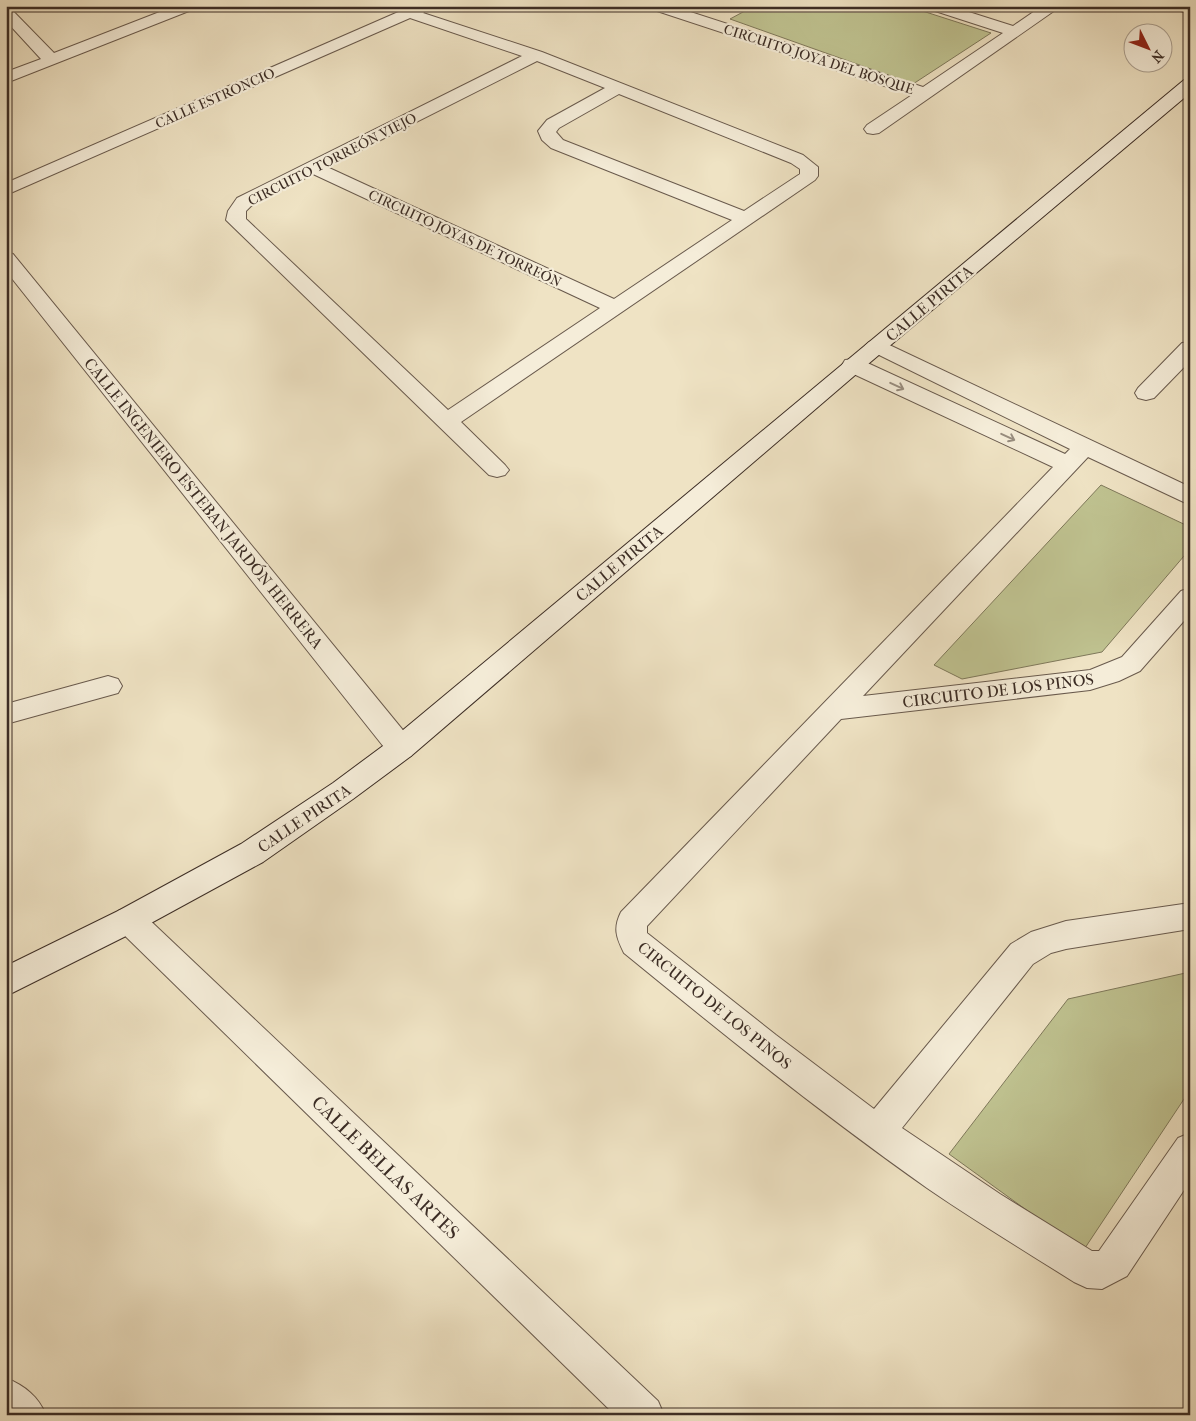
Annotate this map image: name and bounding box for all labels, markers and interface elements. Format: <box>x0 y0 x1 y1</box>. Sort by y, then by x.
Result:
street label: CIRCUITO JOYA DEL BOSQUE <box>722 21 917 98</box>
north arrow <box>1124 22 1174 72</box>
text: N <box>1147 47 1167 66</box>
street label: CALLE ESTRONCIO <box>153 64 278 132</box>
street label: CIRCUITO TORREÓN VIEJO <box>245 109 419 209</box>
street label: CIRCUITO JOYAS DE TORREÓN <box>366 185 565 291</box>
street label: CALLE PIRITA <box>882 261 977 345</box>
street label: CALLE INGENIERO ESTEBAN JARDÓN HERRERA <box>80 353 328 653</box>
one-way arrow <box>889 381 904 391</box>
one-way arrow <box>1000 433 1015 442</box>
street label: CALLE PIRITA <box>572 521 667 605</box>
street label: CIRCUITO DE LOS PINOS <box>901 669 1095 712</box>
street label: CALLE PIRITA <box>254 780 355 856</box>
street label: CIRCUITO DE LOS PINOS <box>634 937 795 1073</box>
street label: CALLE BELLAS ARTES <box>307 1092 464 1244</box>

